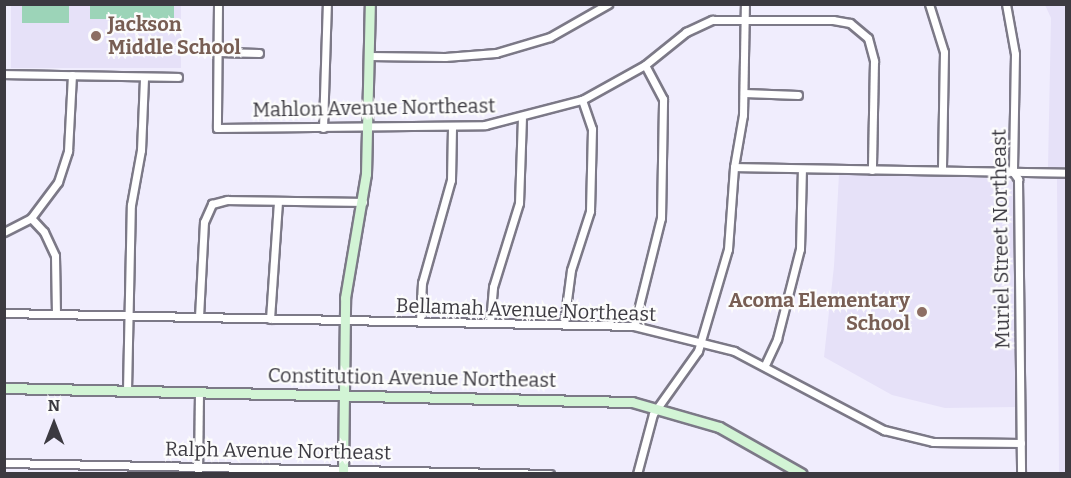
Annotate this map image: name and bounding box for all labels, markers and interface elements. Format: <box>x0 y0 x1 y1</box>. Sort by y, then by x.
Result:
place label: Jackson Middle School <box>108 13 241 60</box>
marker: Jackson Middle School <box>89 29 103 43</box>
street label: Mahlon Avenue Northeast <box>252 94 496 122</box>
street label: Muriel Street Northeast <box>987 129 1015 349</box>
place label: Acoma Elementary School <box>729 288 910 335</box>
street label: Bellamah Avenue Northeast <box>395 293 657 327</box>
marker: Acoma Elementary School <box>915 305 929 319</box>
street label: Constitution Avenue Northeast <box>268 363 556 393</box>
north arrow <box>24 394 84 454</box>
text: N <box>48 396 60 415</box>
street label: Ralph Avenue Northeast <box>165 437 391 465</box>

